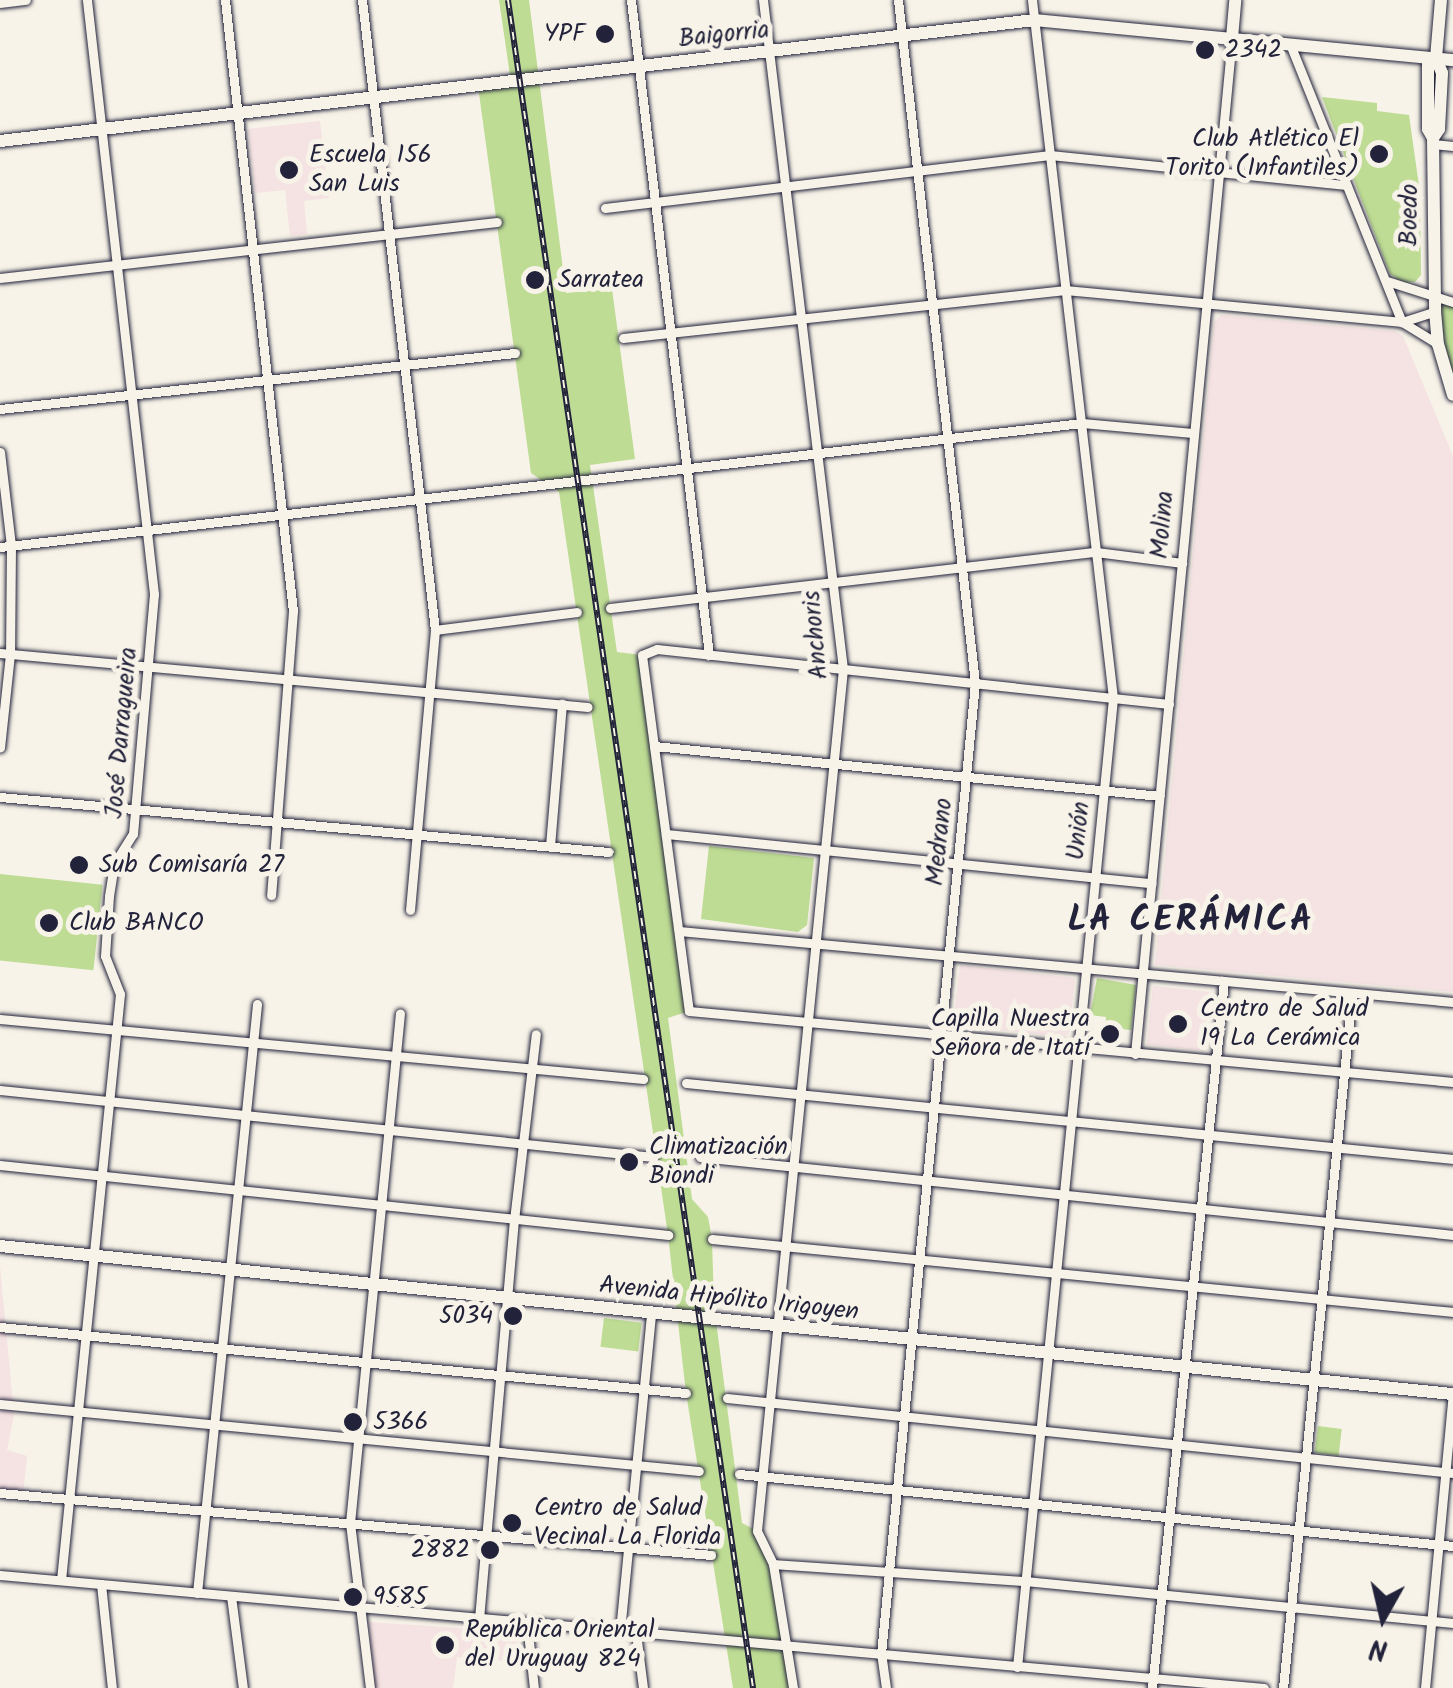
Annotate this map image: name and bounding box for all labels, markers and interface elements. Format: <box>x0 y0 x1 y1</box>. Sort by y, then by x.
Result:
street label: Baigorria <box>677 15 771 55</box>
place label: YPF <box>544 19 585 49</box>
marker: YPF <box>594 23 616 45</box>
place label: 2342 <box>1225 35 1282 65</box>
marker: 2342 <box>1194 39 1216 61</box>
place label: Club Atlético El Torito (Infantiles) <box>1165 125 1359 184</box>
place label: Escuela 156 San Luis <box>309 141 432 200</box>
marker: Club Atlético El Torito (Infantiles) <box>1368 143 1390 165</box>
marker: Escuela 156 San Luis <box>278 159 300 181</box>
street label: Boedo <box>1394 184 1426 246</box>
place label: Sarratea <box>558 265 644 295</box>
marker: Sarratea <box>522 267 548 293</box>
street label: Molina <box>1145 490 1181 560</box>
street label: Anchoris <box>797 589 835 681</box>
street label: José Darragueira <box>100 646 144 820</box>
street label: Medrano <box>920 797 960 887</box>
street label: Unión <box>1061 800 1097 862</box>
place label: Sub Comisaría 27 <box>99 850 284 880</box>
marker: Sub Comisaría 27 <box>68 854 90 876</box>
district label: LA CERÁMICA <box>1067 900 1315 942</box>
place label: Club BANCO <box>69 908 204 938</box>
marker: Club BANCO <box>38 912 60 934</box>
place label: Centro de Salud 19 La Cerámica <box>1200 995 1368 1054</box>
place label: Capilla Nuestra Señora de Itatí <box>931 1005 1090 1064</box>
marker: Centro de Salud 19 La Cerámica <box>1165 1011 1191 1037</box>
marker: Capilla Nuestra Señora de Itatí <box>1099 1023 1121 1045</box>
place label: Climatización Biondi <box>649 1133 788 1192</box>
marker: Climatización Biondi <box>618 1151 640 1173</box>
street label: Avenida Hipólito Irigoyen <box>598 1270 860 1328</box>
place label: 5034 <box>439 1301 493 1331</box>
marker: 5034 <box>502 1305 524 1327</box>
place label: 5366 <box>373 1407 428 1437</box>
marker: 5366 <box>342 1411 364 1433</box>
place label: Centro de Salud Vecinal La Florida <box>534 1494 721 1553</box>
marker: Centro de Salud Vecinal La Florida <box>499 1510 525 1536</box>
place label: 2882 <box>411 1535 470 1565</box>
marker: 2882 <box>479 1539 501 1561</box>
north arrow <box>1333 1568 1433 1668</box>
place label: 9585 <box>373 1582 427 1612</box>
marker: 9585 <box>342 1586 364 1608</box>
place label: República Oriental del Uruguay 824 <box>465 1616 654 1675</box>
text: N <box>1367 1625 1391 1672</box>
marker: República Oriental del Uruguay 824 <box>434 1634 456 1656</box>

